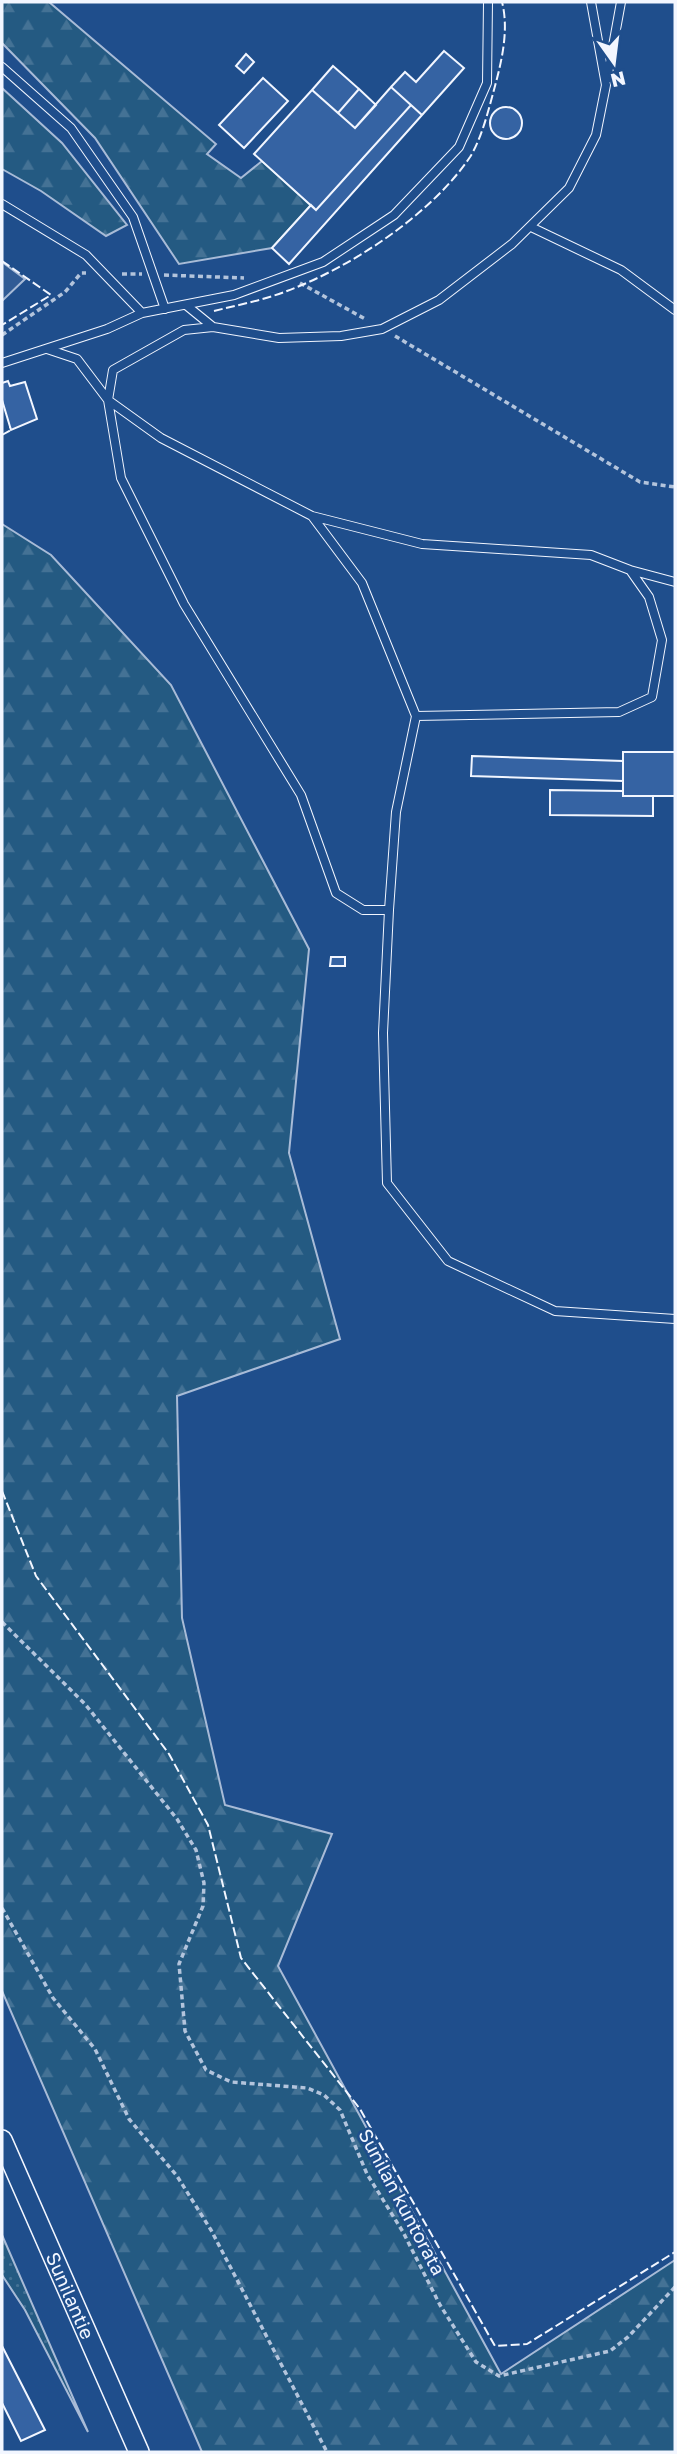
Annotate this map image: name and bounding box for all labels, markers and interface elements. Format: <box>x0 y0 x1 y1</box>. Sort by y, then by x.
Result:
north arrow <box>579 28 649 98</box>
text: N <box>608 67 628 93</box>
street label: Sunilan kuntorata <box>354 2125 451 2279</box>
street label: Sunilantie <box>42 2248 100 2342</box>

